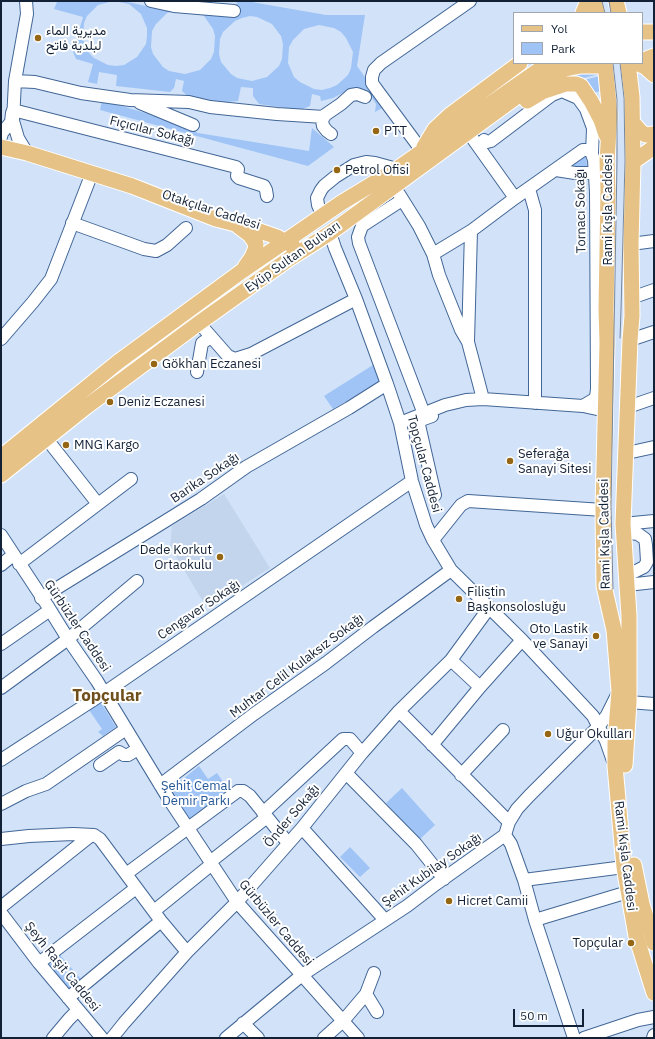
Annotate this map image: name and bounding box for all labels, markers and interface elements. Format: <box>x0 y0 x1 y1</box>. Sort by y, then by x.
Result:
legend <box>513 12 643 64</box>
text: Yol <box>551 21 568 36</box>
place label: مديرية الماء لبلدية فاتح <box>46 23 106 54</box>
marker: مديرية الماء لبلدية فاتح <box>33 33 43 43</box>
text: Park <box>551 41 575 56</box>
street label: Fıçıcılar Sokağı <box>108 113 196 149</box>
place label: PTT <box>384 123 407 139</box>
marker: PTT <box>371 126 381 136</box>
street label: Rami Kışla Caddesi <box>600 155 616 265</box>
place label: Petrol Ofisi <box>345 162 409 178</box>
marker: Petrol Ofisi <box>332 165 342 175</box>
street label: Tornacı Sokağı <box>572 169 590 253</box>
street label: Otakçılar Caddesi <box>160 187 262 233</box>
street label: Eyüp Sultan Bulvarı <box>242 218 344 296</box>
place label: Gökhan Eczanesi <box>162 356 261 372</box>
marker: Gökhan Eczanesi <box>149 359 159 369</box>
place label: Deniz Eczanesi <box>118 394 205 410</box>
marker: Deniz Eczanesi <box>105 397 115 407</box>
street label: Topçular Caddesi <box>403 413 445 515</box>
place label: MNG Kargo <box>74 437 139 453</box>
marker: MNG Kargo <box>61 440 71 450</box>
place label: Seferağa Sanayi Sitesi <box>518 446 592 477</box>
street label: Barika Sokağı <box>168 449 242 507</box>
marker: Seferağa Sanayi Sitesi <box>505 456 515 466</box>
street label: Rami Kışla Caddesi <box>596 478 614 590</box>
place label: Dede Korkut Ortaokulu <box>140 542 212 573</box>
marker: Dede Korkut Ortaokulu <box>215 552 225 562</box>
street label: Gürbüzler Caddesi <box>40 577 114 675</box>
street label: Cengaver Sokağı <box>155 577 243 643</box>
place label: Filistin Başkonsolosluğu <box>467 584 566 615</box>
marker: Filistin Başkonsolosluğu <box>454 594 464 604</box>
street label: Muhtar Celil Kulaksız Sokağı <box>227 611 367 721</box>
place label: Oto Lastik ve Sanayi <box>530 621 588 652</box>
marker: Oto Lastik ve Sanayi <box>591 631 601 641</box>
district label: Topçular <box>72 686 142 706</box>
place label: Uğur Okulları <box>556 726 632 742</box>
marker: Uğur Okulları <box>543 729 553 739</box>
park label: Şehit Cemal Demir Parkı <box>161 778 231 809</box>
street label: Önder Sokağı <box>261 781 323 851</box>
street label: Rami Kışla Caddesi <box>611 800 639 912</box>
street label: Şehit Kubilay Sokağı <box>379 830 485 910</box>
street label: Gürbüzler Caddesi <box>235 877 317 969</box>
place label: Hicret Camii <box>457 893 528 909</box>
marker: Hicret Camii <box>444 896 454 906</box>
street label: Şeyh Raşit Caddesi <box>21 919 103 1015</box>
place label: Topçular <box>572 935 623 951</box>
marker: Topçular <box>626 938 636 948</box>
scale bar <box>515 1001 586 1027</box>
text: 50 m <box>520 1008 548 1023</box>

